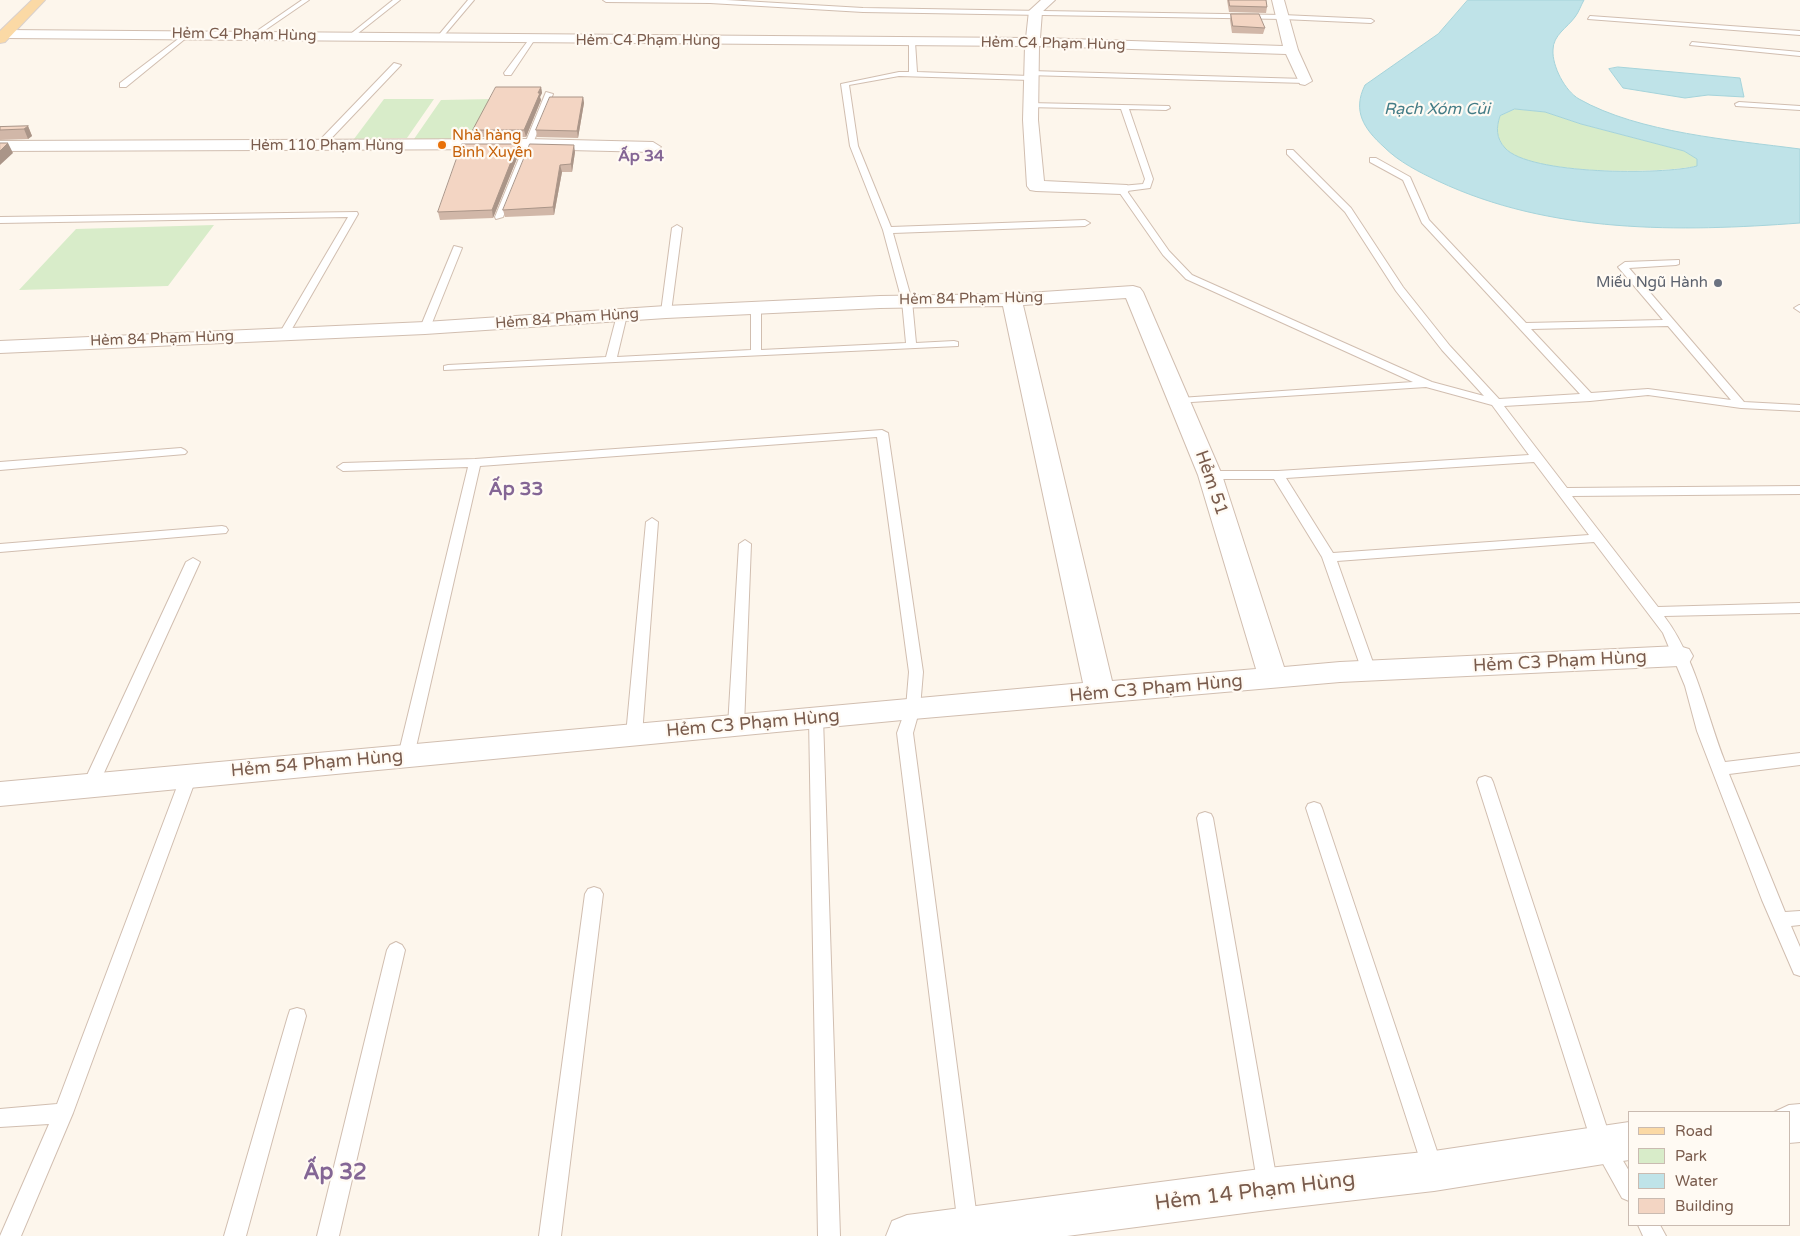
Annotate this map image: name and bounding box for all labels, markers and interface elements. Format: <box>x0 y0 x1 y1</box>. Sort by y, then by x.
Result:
street label: Hẻm C4 Phạm Hùng <box>171 25 317 45</box>
street label: Hẻm C4 Phạm Hùng <box>575 32 721 50</box>
street label: Hẻm C4 Phạm Hùng <box>980 34 1126 54</box>
water label: Rạch Xóm Củi <box>1384 100 1490 120</box>
place label: Nhà hàng Bình Xuyên <box>452 127 532 162</box>
street label: Hẻm 110 Phạm Hùng <box>250 137 404 155</box>
marker: Nhà hàng Bình Xuyên <box>436 139 448 151</box>
district label: Ấp 34 <box>618 147 664 167</box>
place label: Miếu Ngũ Hành <box>1596 274 1708 292</box>
marker: Miếu Ngũ Hành <box>1712 277 1724 289</box>
street label: Hẻm 84 Phạm Hùng <box>899 289 1043 309</box>
street label: Hẻm 84 Phạm Hùng <box>494 305 640 333</box>
street label: Hẻm 84 Phạm Hùng <box>90 327 234 351</box>
street label: Hẻm 51 <box>1190 448 1232 518</box>
district label: Ấp 33 <box>489 479 543 501</box>
street label: Hẻm C3 Phạm Hùng <box>1472 647 1648 677</box>
street label: Hẻm C3 Phạm Hùng <box>1068 671 1244 707</box>
street label: Hẻm C3 Phạm Hùng <box>665 706 841 742</box>
street label: Hẻm 54 Phạm Hùng <box>230 746 404 782</box>
legend <box>1628 1111 1790 1226</box>
text: Road <box>1675 1122 1713 1140</box>
text: Park <box>1675 1147 1707 1165</box>
district label: Ấp 32 <box>303 1160 367 1186</box>
street label: Hẻm 14 Phạm Hùng <box>1153 1167 1357 1217</box>
text: Water <box>1675 1172 1718 1190</box>
text: Building <box>1675 1197 1734 1215</box>

